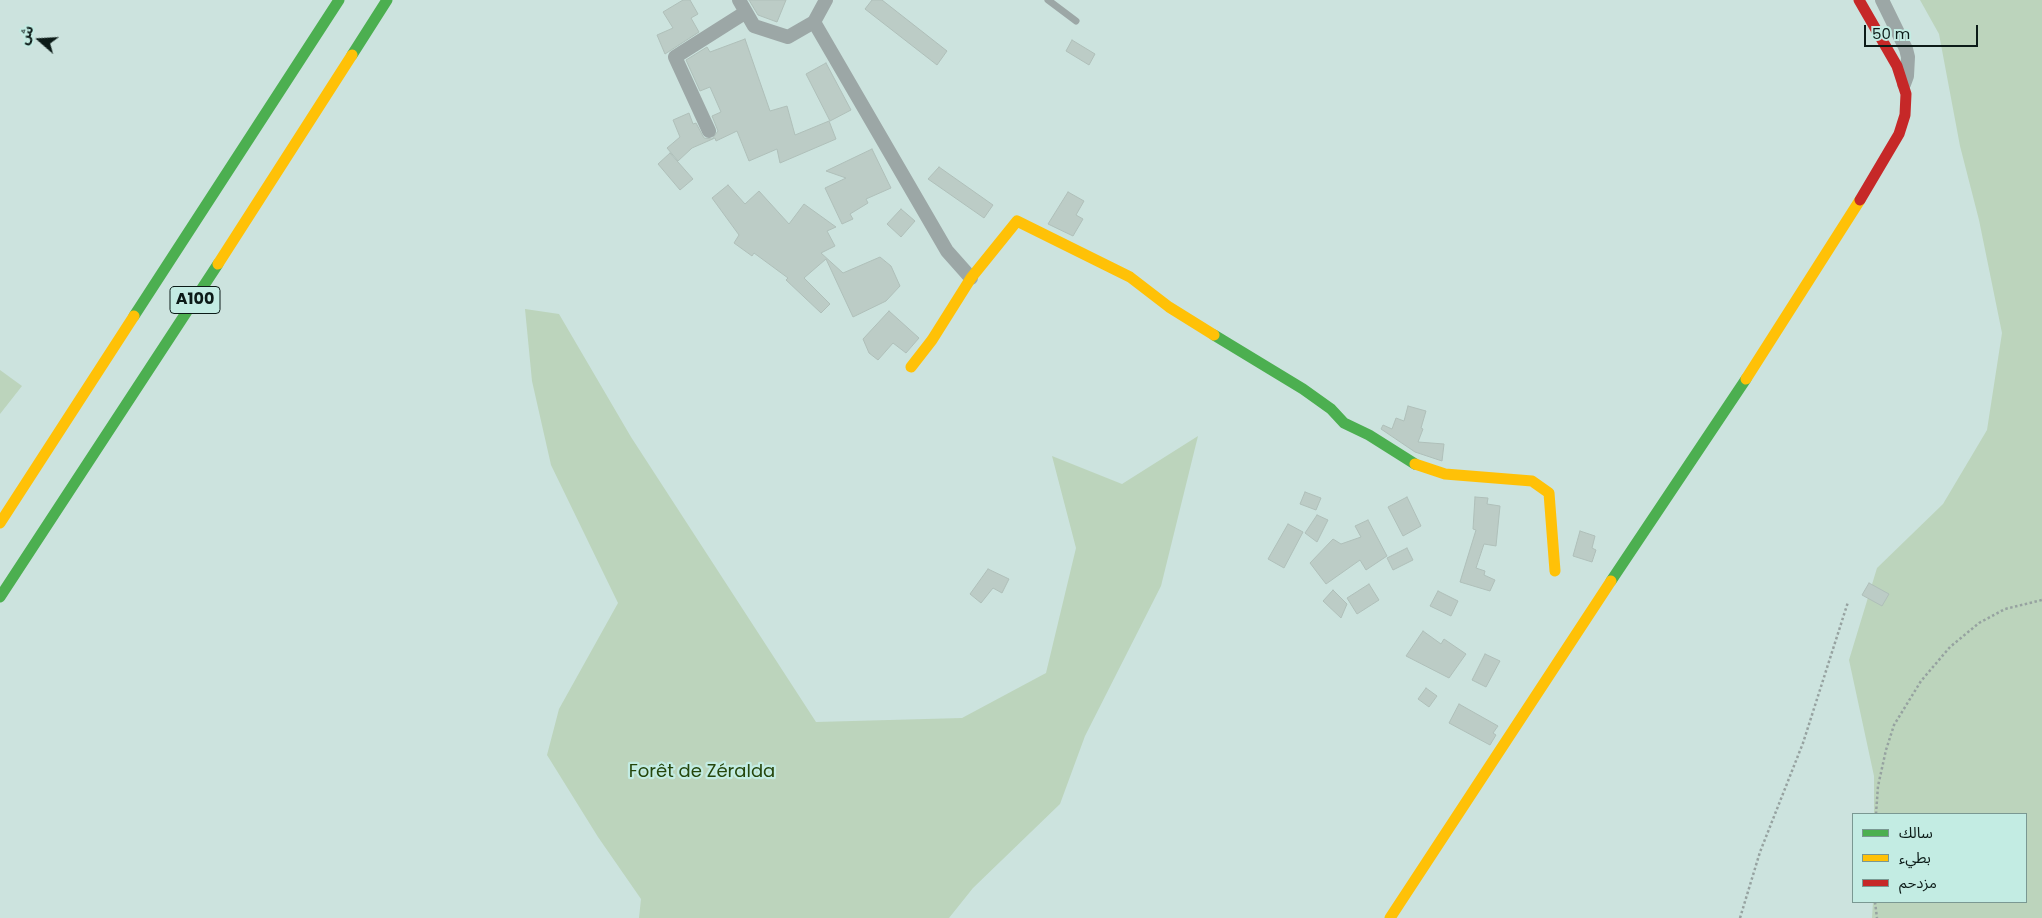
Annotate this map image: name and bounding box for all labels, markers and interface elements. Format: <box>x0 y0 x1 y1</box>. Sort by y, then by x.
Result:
north arrow <box>15 15 65 65</box>
scale bar <box>1867 15 1981 47</box>
text: ش <box>13 23 38 47</box>
text: 50 m <box>1872 23 1910 44</box>
road number: A100 <box>170 286 220 314</box>
park label: Forêt de Zéralda <box>629 761 775 783</box>
legend <box>1852 813 2027 903</box>
text: سالك <box>1899 822 1933 843</box>
text: بطيء <box>1899 847 1931 868</box>
text: مزدحم <box>1899 872 1937 893</box>

